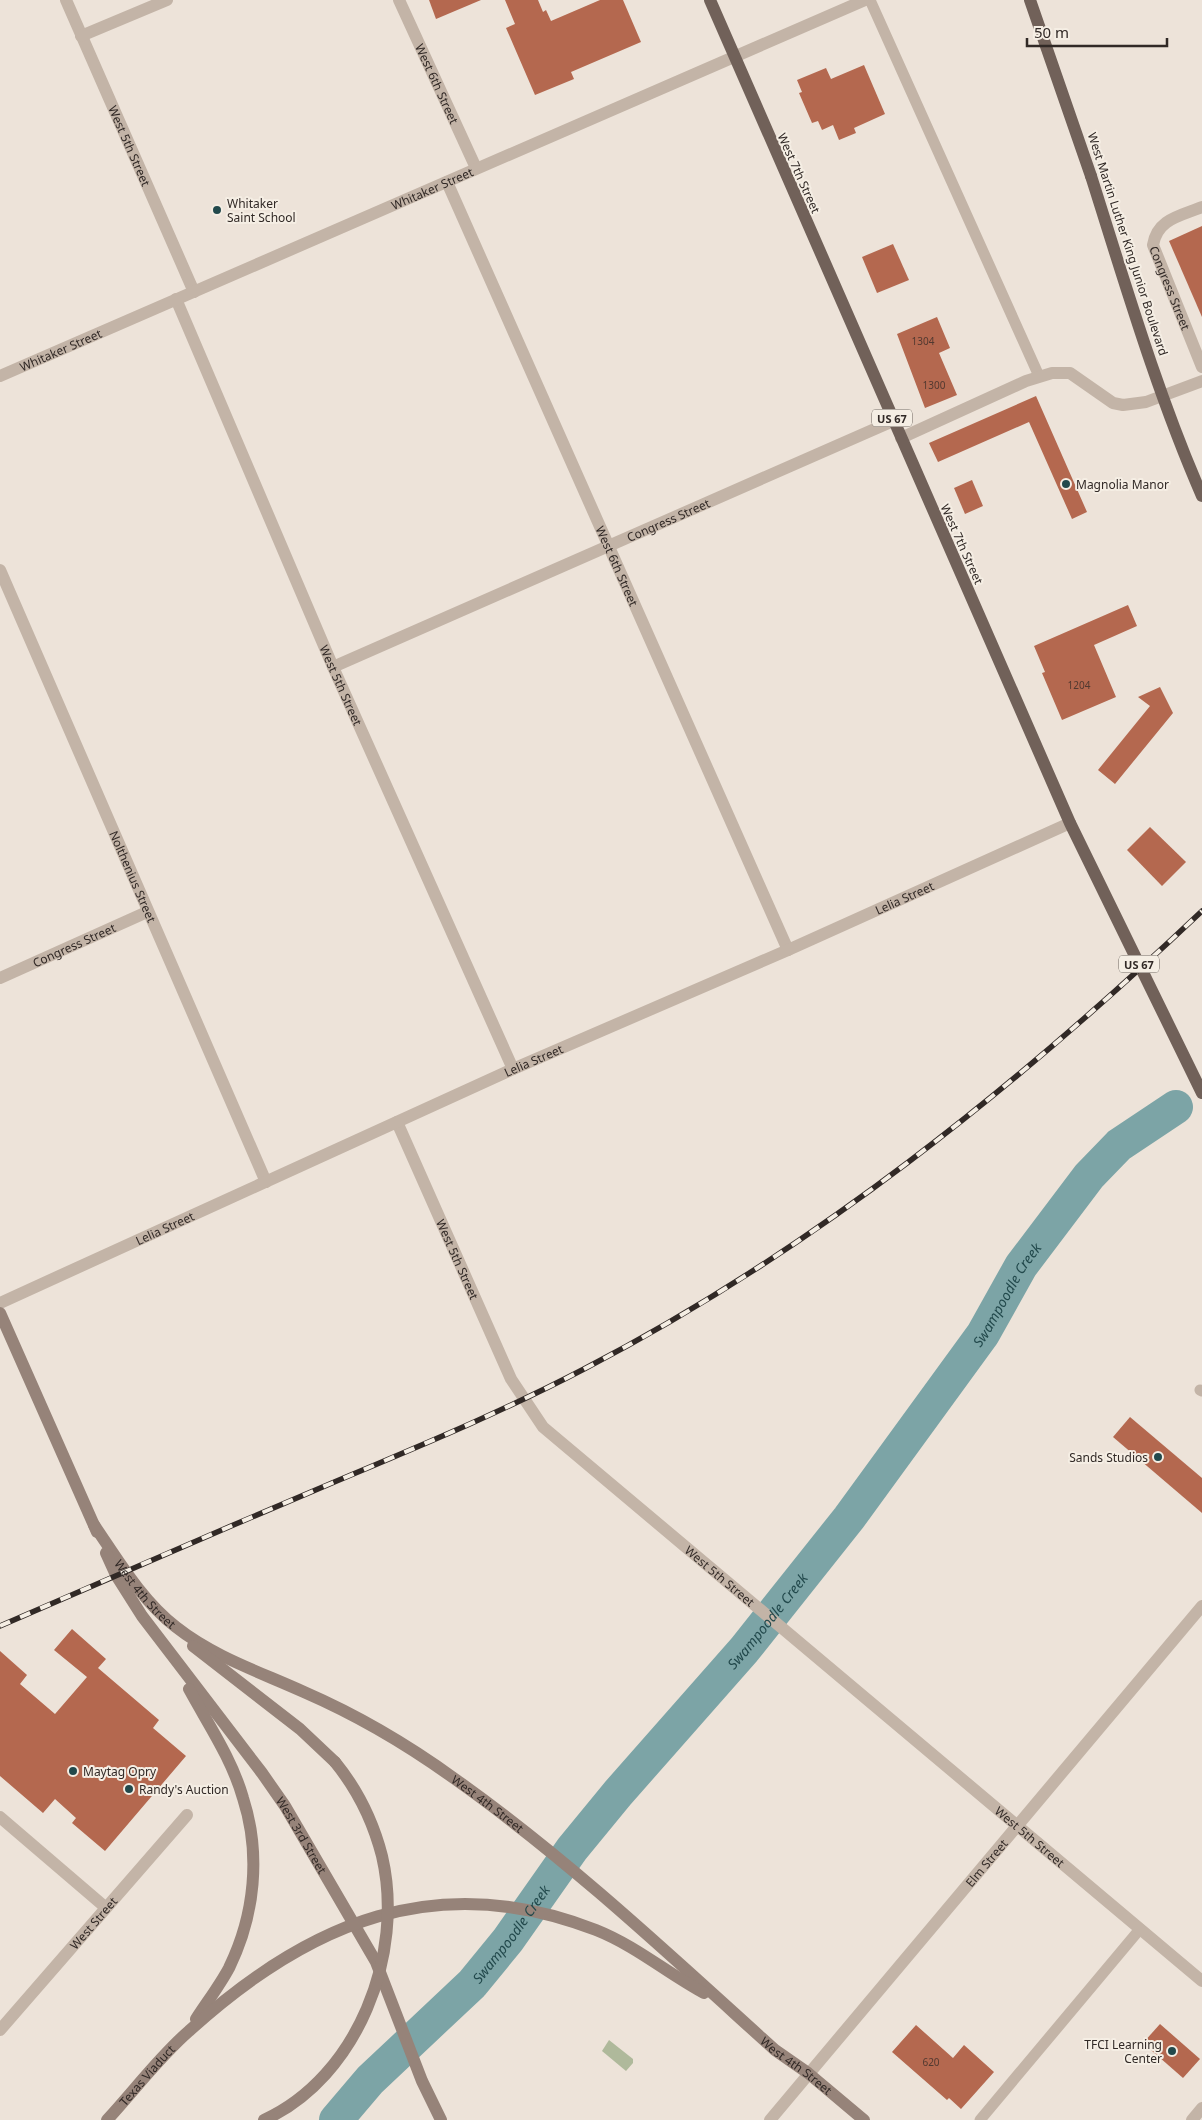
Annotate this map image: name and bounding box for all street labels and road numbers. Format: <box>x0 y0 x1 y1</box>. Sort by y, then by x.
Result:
street label: West 6th Street <box>412 41 463 127</box>
street label: West 5th Street <box>105 103 155 189</box>
street label: West 7th Street <box>774 130 825 216</box>
street label: West Martin Luther King Junior Boulevard <box>1084 130 1172 358</box>
street label: Whitaker Street <box>388 163 476 214</box>
street label: Congress Street <box>1146 243 1195 333</box>
street label: Whitaker Street <box>17 324 105 375</box>
road number: US 67 <box>872 409 912 426</box>
street label: Congress Street <box>624 494 713 546</box>
street label: West 7th Street <box>937 501 988 587</box>
street label: West 6th Street <box>592 523 643 609</box>
street label: West 5th Street <box>316 642 367 729</box>
street label: Nolthenius Street <box>106 828 161 925</box>
street label: Lelia Street <box>872 877 937 918</box>
street label: Congress Street <box>30 918 119 971</box>
road number: US 67 <box>1119 956 1159 972</box>
street label: Lelia Street <box>501 1040 566 1081</box>
street label: Lelia Street <box>133 1207 197 1249</box>
street label: West 5th Street <box>433 1216 483 1303</box>
street label: West 5th Street <box>681 1541 759 1610</box>
street label: West 4th Street <box>111 1556 180 1633</box>
street label: West 4th Street <box>448 1771 528 1837</box>
street label: West 3rd Street <box>272 1793 331 1877</box>
street label: West 5th Street <box>991 1802 1069 1871</box>
street label: Elm Street <box>961 1835 1012 1890</box>
street label: West Street <box>66 1892 121 1953</box>
street label: West 4th Street <box>757 2032 836 2099</box>
street label: Texas Viaduct <box>115 2040 179 2109</box>

